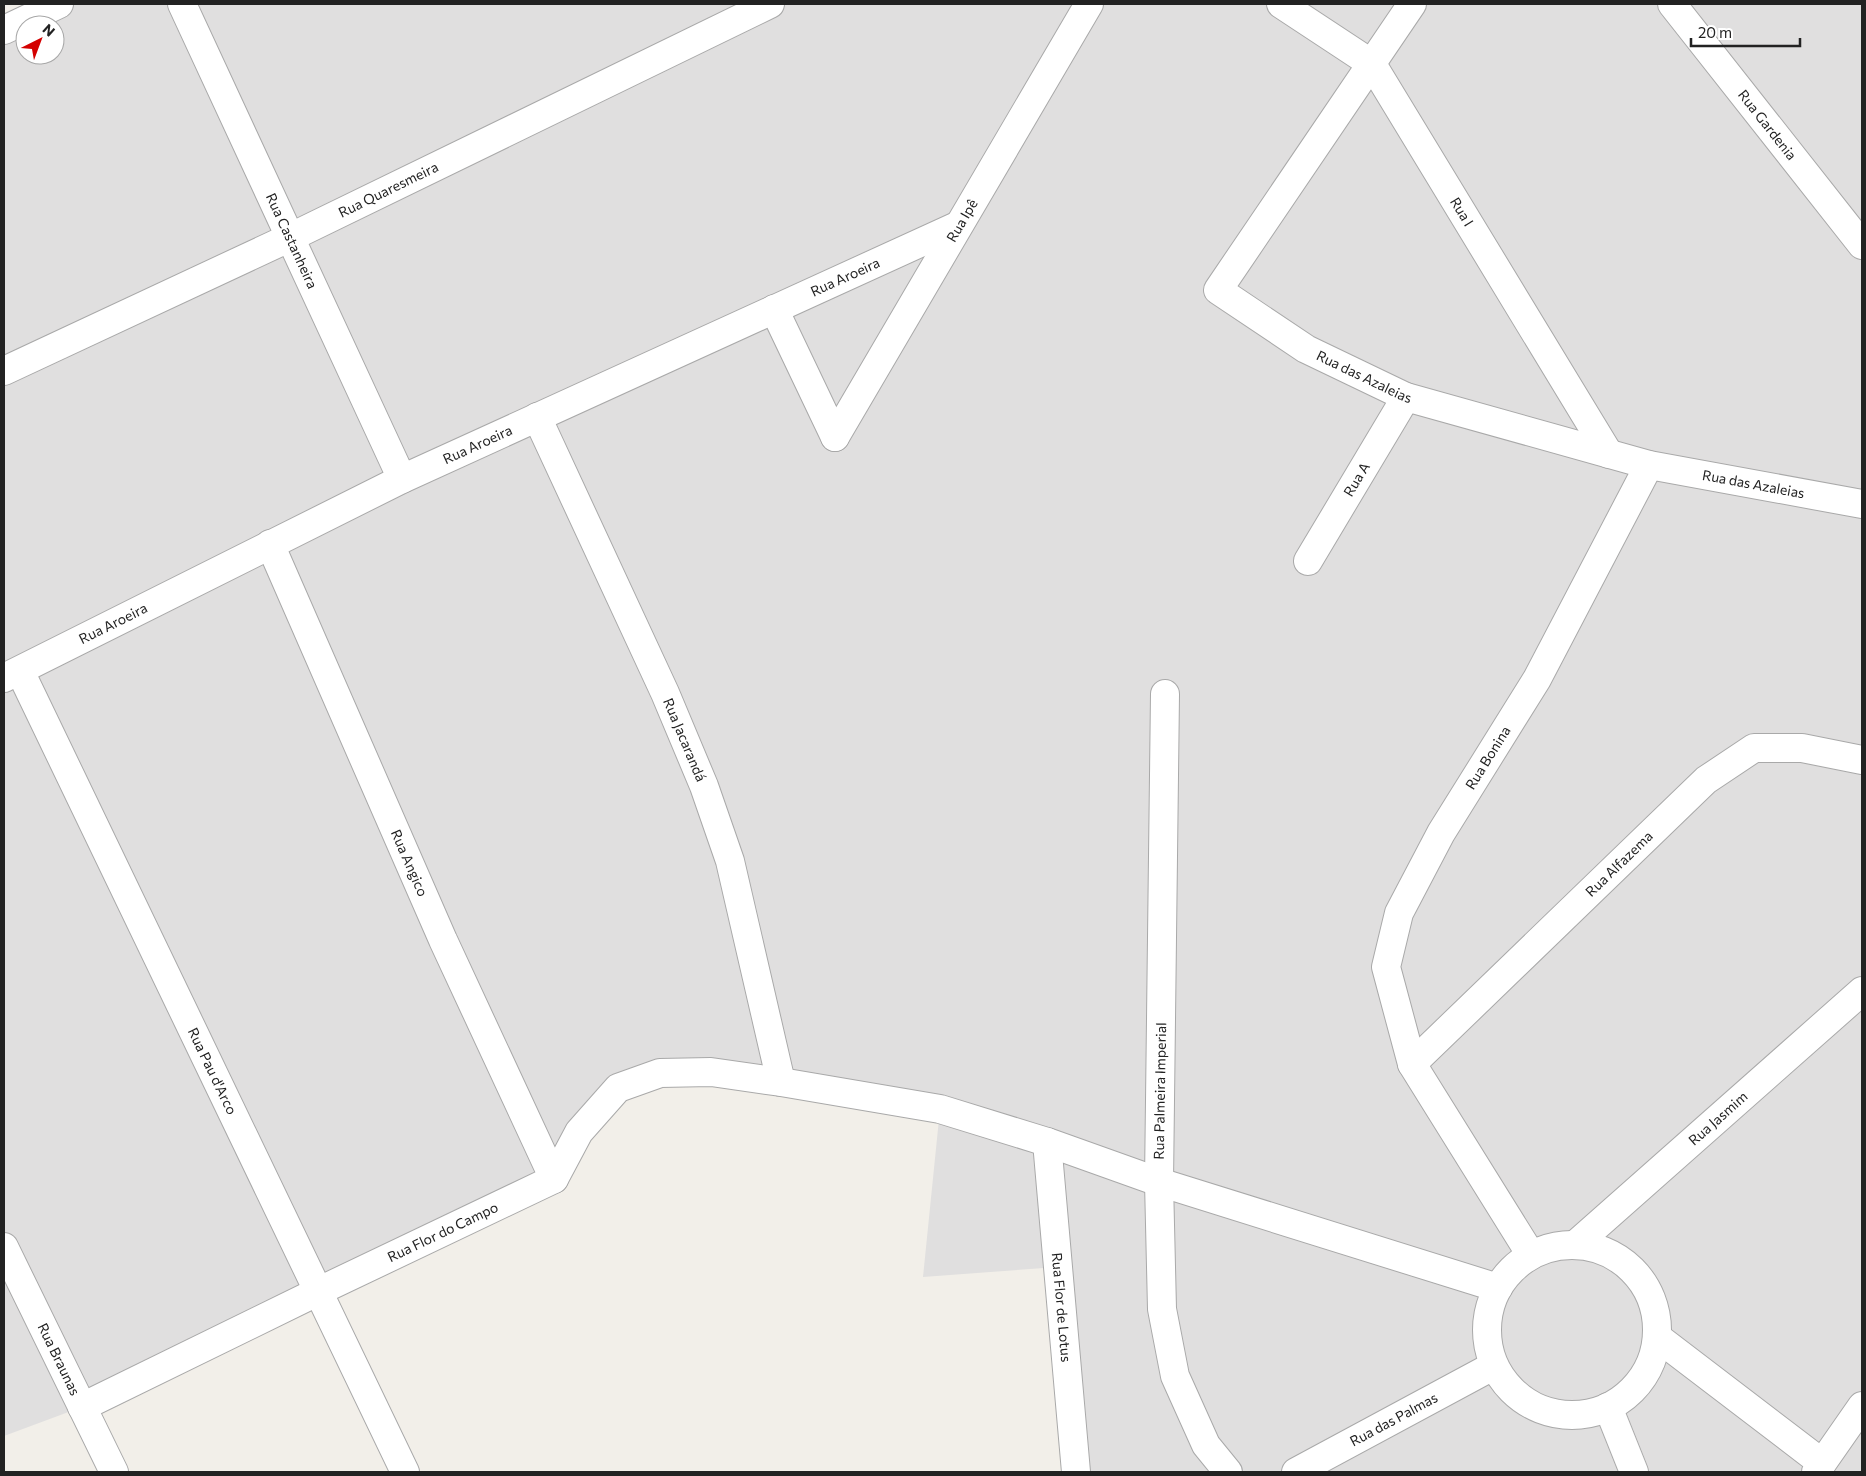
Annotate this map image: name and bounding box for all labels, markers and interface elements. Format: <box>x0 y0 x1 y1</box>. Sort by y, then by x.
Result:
north arrow <box>15 15 65 65</box>
scale bar <box>1691 15 1800 47</box>
text: N <box>39 20 59 40</box>
text: 20 m <box>1698 23 1732 41</box>
street label: Rua Gardenia <box>1735 86 1801 163</box>
street label: Rua Quaresmeira <box>335 158 441 221</box>
street label: Rua Castanheira <box>263 190 322 291</box>
street label: Rua I <box>1447 194 1478 229</box>
street label: Rua Ipê <box>942 196 981 245</box>
street label: Rua Aroeira <box>808 253 882 300</box>
street label: Rua das Azaleias <box>1314 346 1414 406</box>
street label: Rua Aroeira <box>440 421 515 467</box>
street label: Rua A <box>1340 459 1373 499</box>
street label: Rua das Azaleias <box>1701 466 1806 501</box>
street label: Rua Aroeira <box>76 599 150 647</box>
street label: Rua Jacarandá <box>660 695 710 784</box>
street label: Rua Bonina <box>1461 723 1514 792</box>
street label: Rua Angico <box>388 827 432 899</box>
street label: Rua Alfazema <box>1582 827 1656 900</box>
street label: Rua Palmeira Imperial <box>1150 1022 1169 1160</box>
street label: Rua Pau d'Arco <box>185 1025 241 1117</box>
street label: Rua Jasmim <box>1685 1087 1751 1149</box>
street label: Rua Flor do Campo <box>385 1198 501 1265</box>
street label: Rua Flor de Lotus <box>1049 1252 1075 1363</box>
street label: Rua Braunas <box>34 1320 84 1398</box>
street label: Rua das Palmas <box>1347 1388 1440 1449</box>

